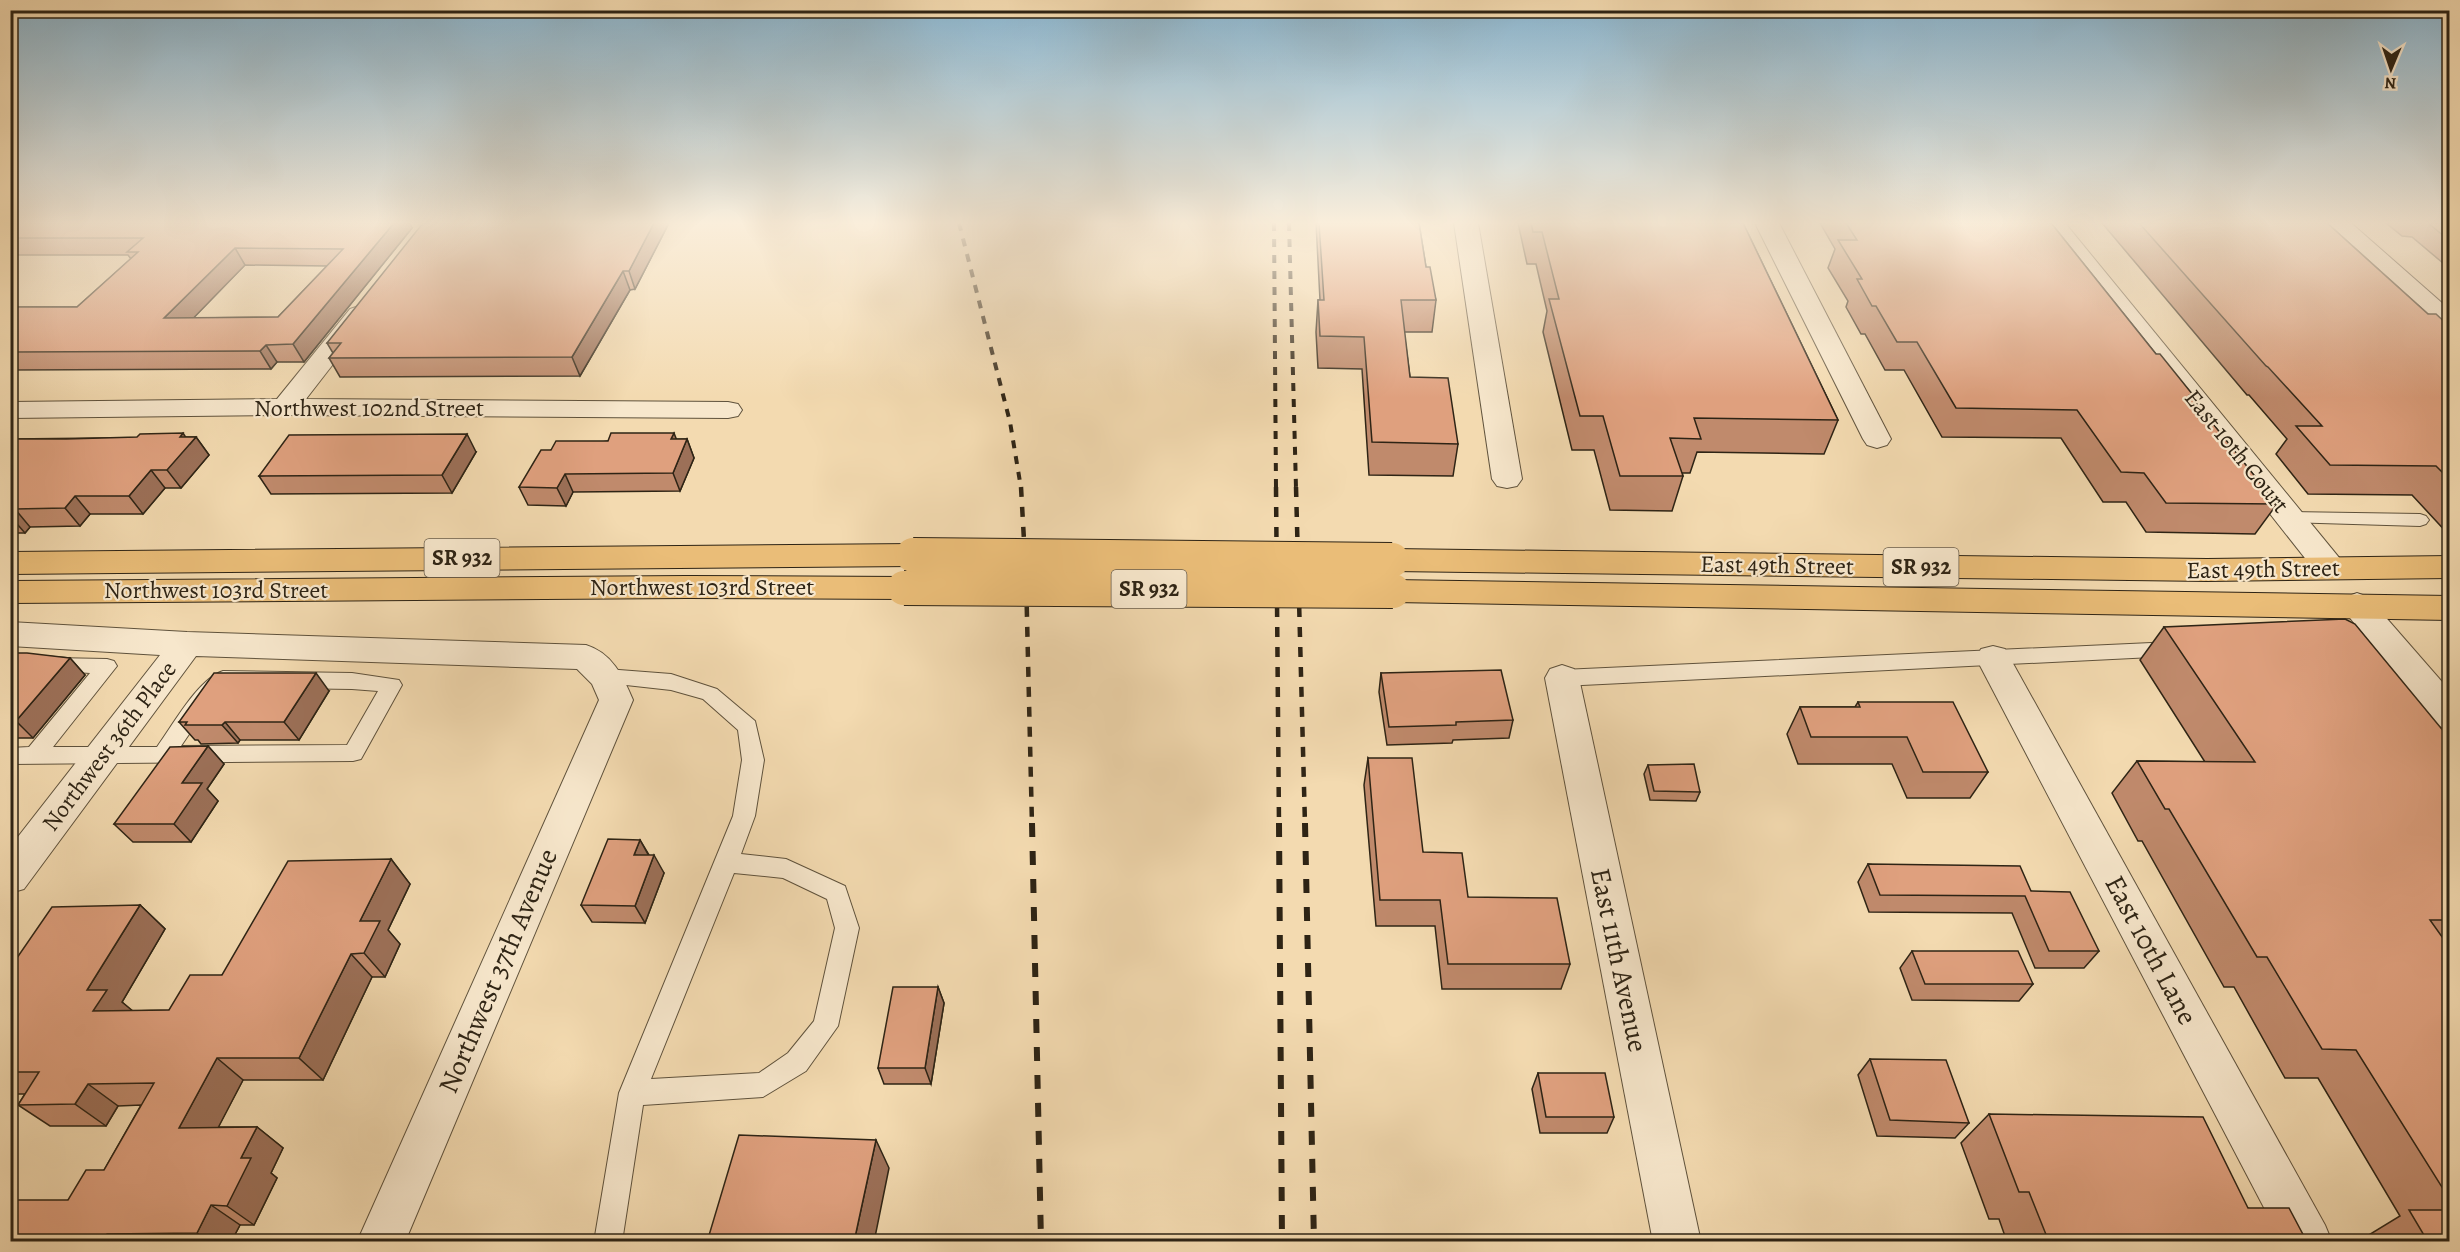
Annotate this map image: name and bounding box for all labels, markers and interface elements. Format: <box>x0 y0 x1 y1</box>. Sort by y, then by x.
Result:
north arrow <box>2361 39 2421 99</box>
text: N <box>2384 72 2397 94</box>
street label: East 10th Court <box>2177 383 2297 520</box>
street label: Northwest 102nd Street <box>254 392 484 424</box>
road number: SR 932 <box>424 539 500 577</box>
street label: East 49th Street <box>1700 548 1854 582</box>
road number: SR 932 <box>1884 548 1958 586</box>
street label: East 49th Street <box>2186 552 2340 586</box>
road number: SR 932 <box>1112 570 1186 608</box>
street label: Northwest 103rd Street <box>590 571 814 603</box>
street label: Northwest 103rd Street <box>104 574 328 606</box>
street label: Northwest 36th Place <box>34 654 184 838</box>
street label: Northwest 37th Avenue <box>429 843 567 1099</box>
street label: East 11th Avenue <box>1581 864 1657 1056</box>
street label: East 10th Lane <box>2096 868 2206 1032</box>

